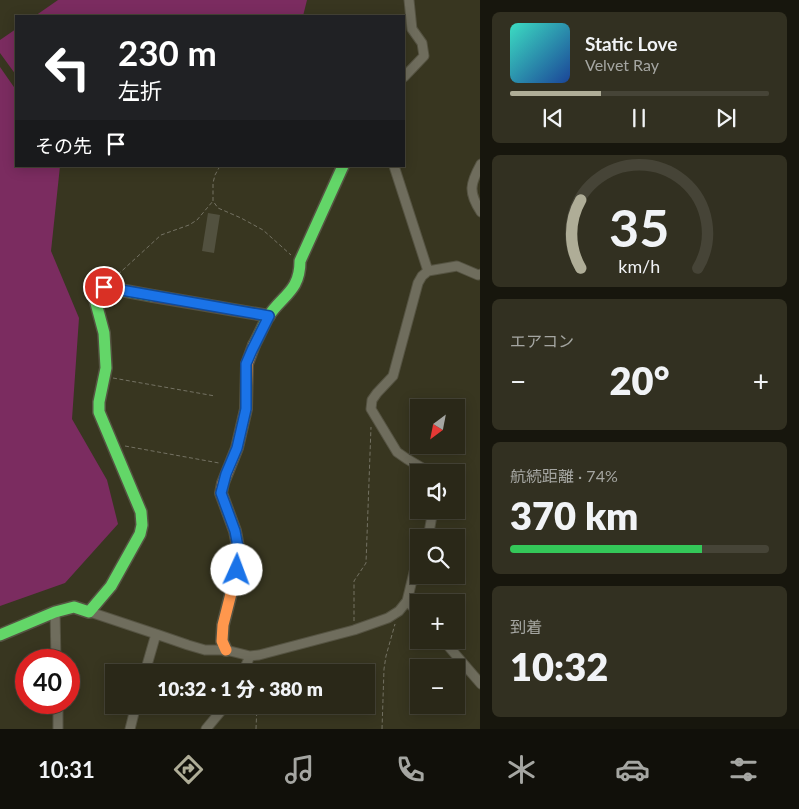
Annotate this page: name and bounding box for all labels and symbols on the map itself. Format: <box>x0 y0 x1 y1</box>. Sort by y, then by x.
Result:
pin <box>83 266 125 308</box>
north arrow <box>410 399 465 454</box>
position arrow <box>210 543 262 595</box>
speed limit sign: 40 <box>15 649 80 714</box>

